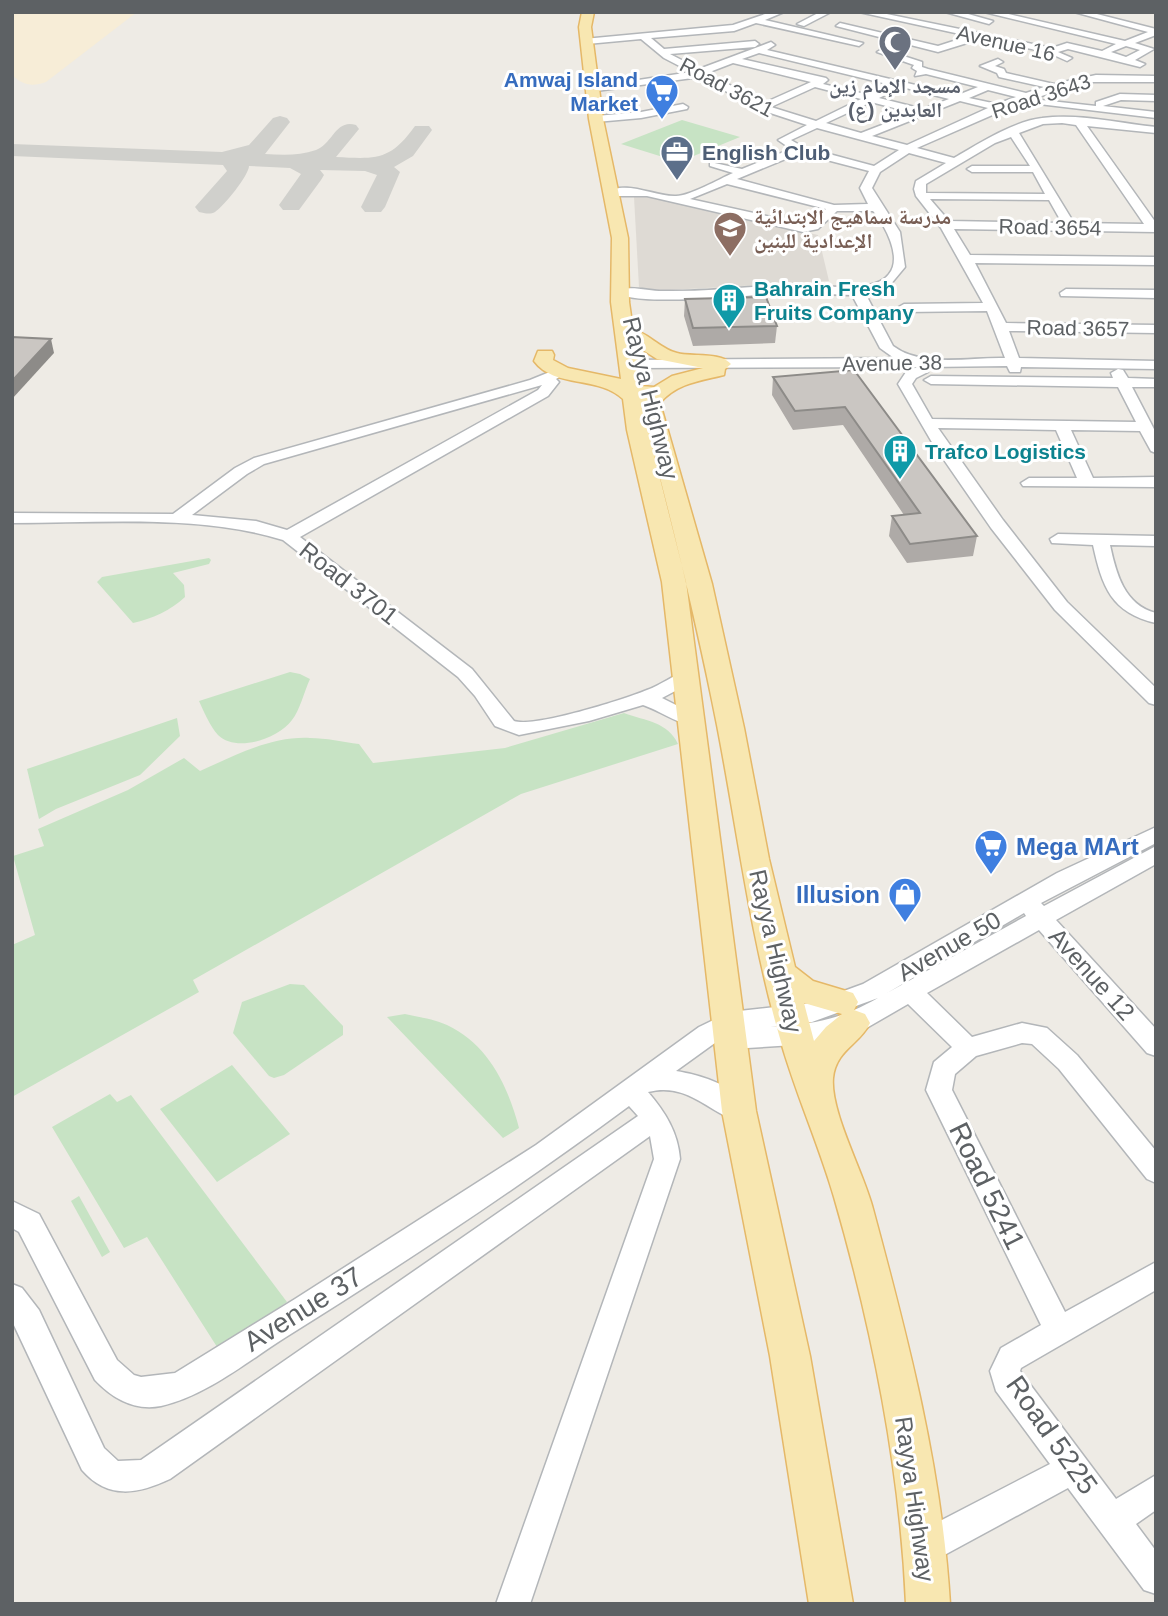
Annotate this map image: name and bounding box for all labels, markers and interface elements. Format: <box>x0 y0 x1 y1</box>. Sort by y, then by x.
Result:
street label: Avenue 16 <box>955 21 1057 65</box>
mosque icon: مسجد الإمام زين العابدين (ع) <box>876 23 914 72</box>
street label: Road 3621 <box>676 53 778 121</box>
place label: Amwaj Island Market <box>504 68 638 115</box>
street label: Road 3643 <box>989 69 1093 123</box>
supermarket icon: Amwaj Island Market <box>643 72 681 121</box>
place label: مسجد الإمام زين العابدين (ع) <box>829 74 961 123</box>
office icon: English Club <box>658 133 696 182</box>
place label: English Club <box>702 141 830 164</box>
place label: مدرسة سماهيج الابتدائية الإعدادية للبنين <box>754 205 951 254</box>
school or university icon: مدرسة سماهيج الابتدائية الإعدادية للبنين <box>711 209 749 258</box>
street label: Road 3654 <box>998 215 1102 239</box>
place label: Bahrain Fresh Fruits Company <box>754 277 914 324</box>
building icon: Bahrain Fresh Fruits Company <box>710 281 748 330</box>
street label: Rayya Highway <box>618 314 684 482</box>
street label: Road 3657 <box>1026 316 1130 340</box>
street label: Avenue 38 <box>842 351 942 375</box>
building icon: Trafco Logistics <box>881 432 919 481</box>
place label: Trafco Logistics <box>925 440 1086 463</box>
street label: Road 3701 <box>294 536 404 630</box>
supermarket icon: Mega MArt <box>972 827 1010 876</box>
place label: Mega MArt <box>1016 833 1139 860</box>
street label: Rayya Highway <box>744 867 808 1035</box>
shop icon: Illusion <box>886 875 924 924</box>
place label: Illusion <box>796 881 880 908</box>
street label: Avenue 50 <box>893 906 1005 986</box>
street label: Avenue 12 <box>1044 922 1140 1026</box>
street label: Road 5241 <box>943 1118 1031 1254</box>
street label: Avenue 37 <box>238 1261 368 1357</box>
street label: Road 5225 <box>1000 1370 1104 1500</box>
street label: Rayya Highway <box>890 1415 940 1583</box>

